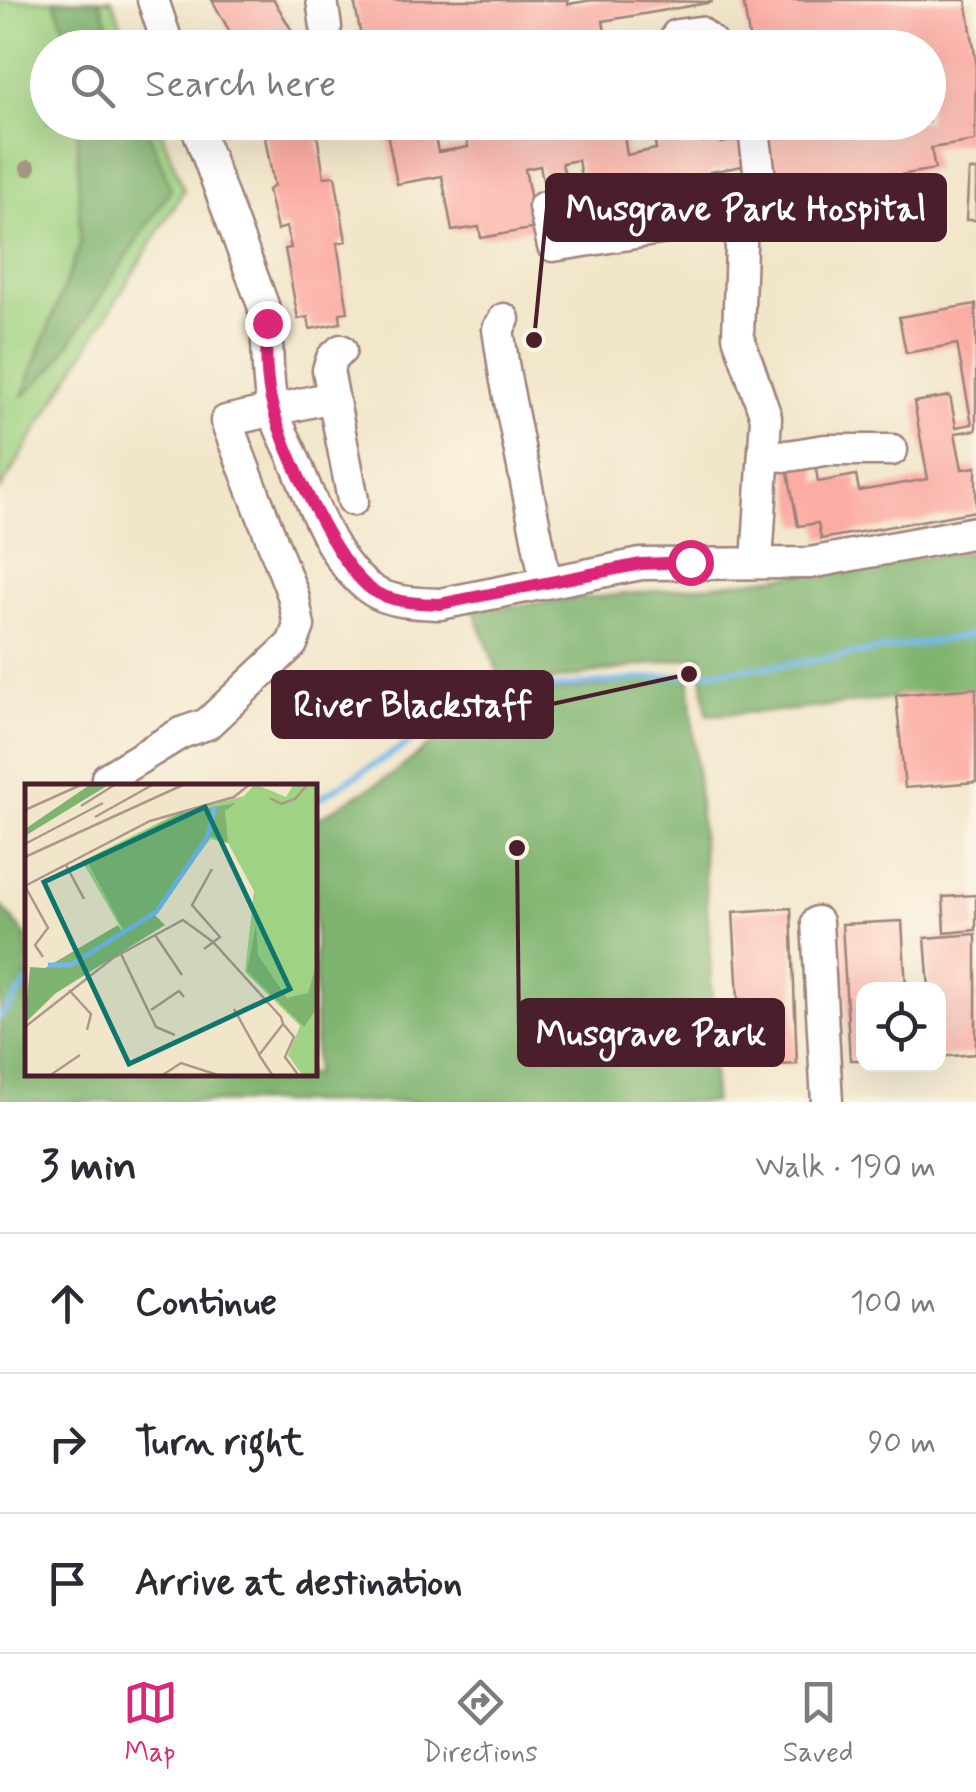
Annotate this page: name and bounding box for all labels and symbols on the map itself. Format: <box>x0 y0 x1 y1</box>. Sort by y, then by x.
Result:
callout: Musgrave Park Hospital <box>547 175 945 240</box>
text: Musgrave Park Hospital <box>566 187 926 237</box>
route end <box>245 301 291 347</box>
route start <box>668 540 714 586</box>
callout: River Blackstaff <box>273 672 552 737</box>
text: River Blackstaff <box>293 683 533 729</box>
inset map <box>25 784 318 1077</box>
callout: Musgrave Park <box>519 1000 783 1065</box>
text: Musgrave Park <box>536 1012 766 1062</box>

